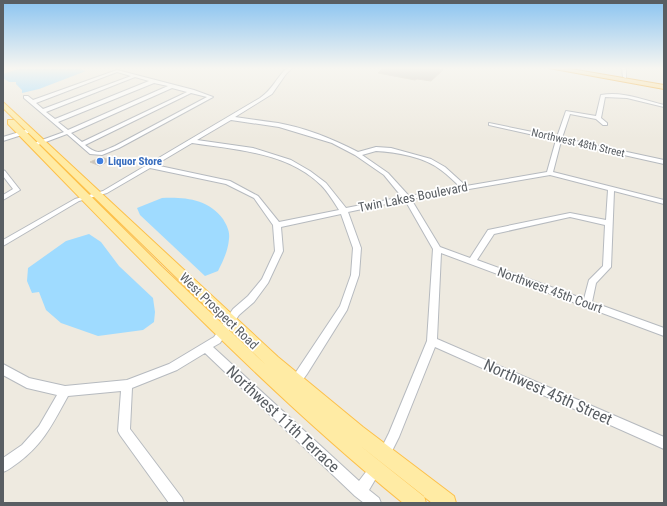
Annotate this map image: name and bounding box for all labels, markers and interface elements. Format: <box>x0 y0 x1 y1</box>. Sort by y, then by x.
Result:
street label: Northwest 48th Street <box>530 126 626 160</box>
place label: Liquor Store <box>108 155 162 168</box>
marker: Liquor Store <box>95 156 105 166</box>
street label: Twin Lakes Boulevard <box>357 179 469 215</box>
street label: Northwest 45th Court <box>495 264 605 316</box>
street label: West Prospect Road <box>177 270 261 352</box>
street label: Northwest 45th Street <box>481 355 615 429</box>
street label: Northwest 11th Terrace <box>222 362 344 476</box>

